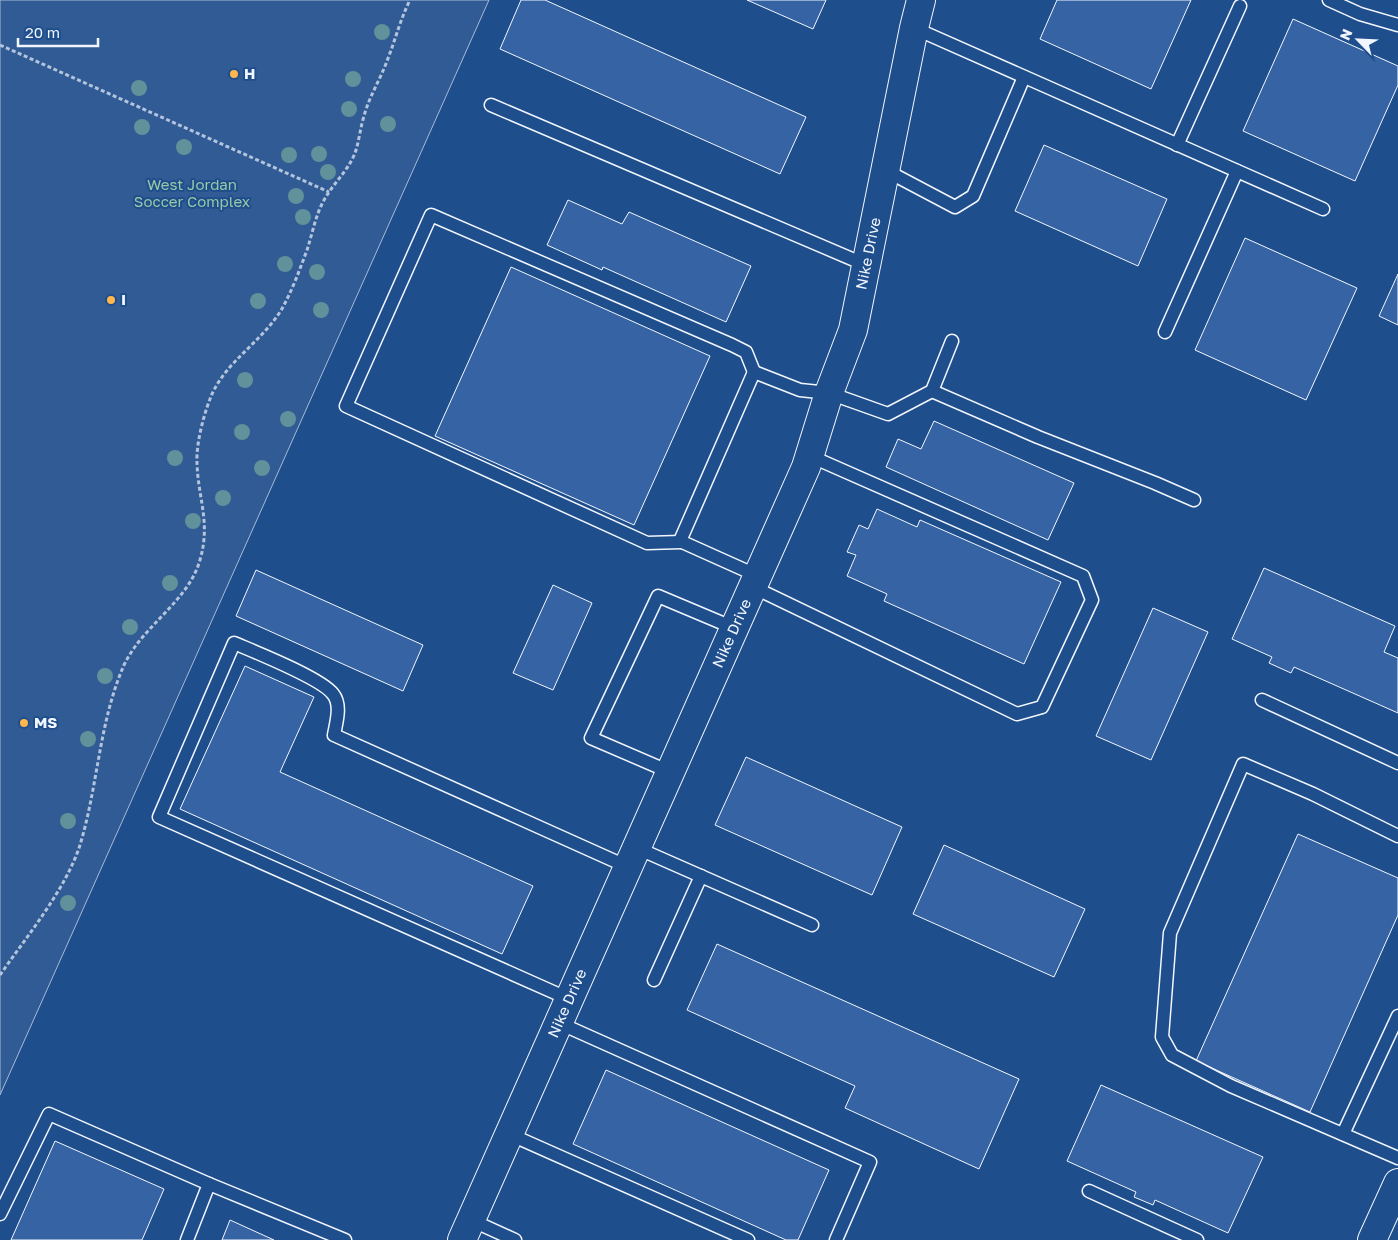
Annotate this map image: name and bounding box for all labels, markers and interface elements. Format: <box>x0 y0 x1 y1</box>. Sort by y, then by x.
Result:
scale bar <box>18 15 98 47</box>
north arrow <box>1333 15 1383 65</box>
text: 20 m <box>25 23 60 41</box>
text: N <box>1336 26 1356 43</box>
place label: H <box>244 64 255 82</box>
marker: H <box>228 68 240 80</box>
park label: West Jordan Soccer Complex <box>134 175 250 210</box>
street label: Nike Drive <box>851 215 884 291</box>
place label: I <box>121 290 126 308</box>
marker: I <box>105 294 117 306</box>
street label: Nike Drive <box>708 596 754 670</box>
place label: MS <box>34 713 57 731</box>
marker: MS <box>18 717 30 729</box>
street label: Nike Drive <box>543 966 590 1040</box>

